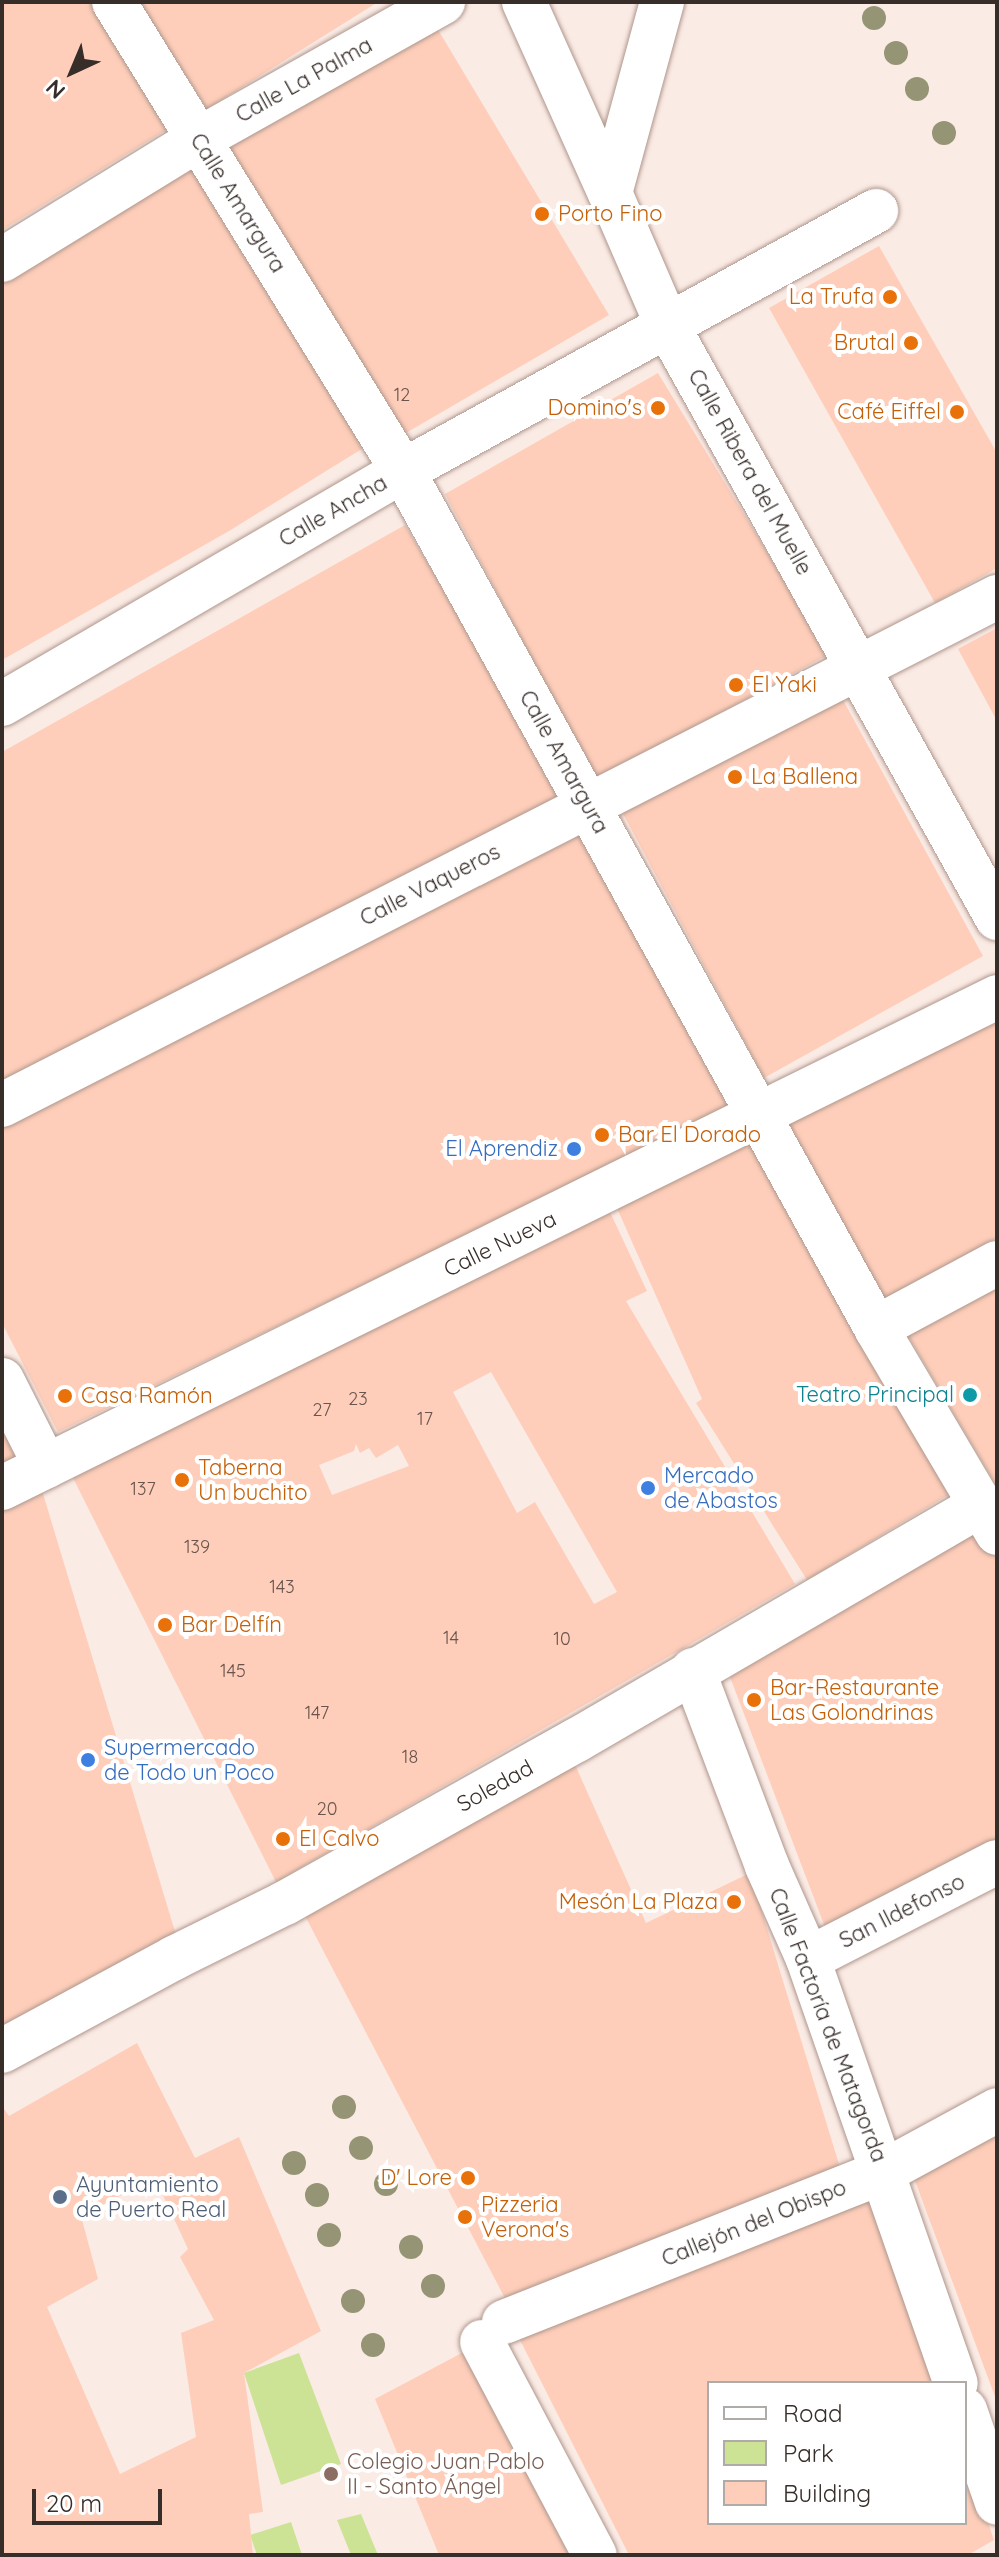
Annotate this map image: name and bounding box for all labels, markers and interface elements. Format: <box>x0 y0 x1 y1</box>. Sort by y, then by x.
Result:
north arrow <box>32 32 112 112</box>
street label: Calle La Palma <box>231 32 377 128</box>
text: N <box>40 74 71 105</box>
street label: Calle Amargura <box>185 128 291 278</box>
place label: Porto Fino <box>558 201 662 227</box>
marker: Porto Fino <box>533 205 551 223</box>
place label: La Trufa <box>789 284 874 310</box>
marker: La Trufa <box>881 288 899 306</box>
place label: Brutal <box>834 330 895 356</box>
marker: Brutal <box>902 334 920 352</box>
street label: Calle Ribera del Muelle <box>682 365 818 579</box>
house number: 12 <box>394 384 410 406</box>
place label: Domino's <box>547 395 642 421</box>
marker: Domino's <box>649 399 667 417</box>
place label: Café Eiffel <box>837 399 941 425</box>
marker: Café Eiffel <box>948 403 966 421</box>
street label: Calle Ancha <box>274 470 392 552</box>
place label: El Yaki <box>752 672 817 698</box>
marker: El Yaki <box>727 676 745 694</box>
street label: Calle Amargura <box>514 686 614 838</box>
place label: La Ballena <box>751 764 858 790</box>
marker: La Ballena <box>726 768 744 786</box>
street label: Calle Vaqueros <box>356 838 504 932</box>
place label: Bar El Dorado <box>618 1122 761 1148</box>
marker: Bar El Dorado <box>593 1126 611 1144</box>
place label: El Aprendiz <box>445 1136 558 1162</box>
marker: El Aprendiz <box>565 1140 583 1158</box>
street label: Calle Nueva <box>439 1205 561 1283</box>
place label: Teatro Principal <box>796 1382 954 1408</box>
place label: Casa Ramón <box>81 1383 213 1409</box>
marker: Teatro Principal <box>961 1386 979 1404</box>
marker: Casa Ramón <box>56 1387 74 1405</box>
house number: 23 <box>348 1388 368 1410</box>
house number: 27 <box>313 1399 331 1421</box>
house number: 17 <box>417 1408 433 1430</box>
place label: Taberna Un buchito <box>198 1454 307 1506</box>
place label: Mercado de Abastos <box>664 1462 778 1514</box>
marker: Taberna Un buchito <box>173 1471 191 1489</box>
house number: 137 <box>130 1478 156 1500</box>
marker: Mercado de Abastos <box>639 1479 657 1497</box>
house number: 139 <box>184 1536 210 1558</box>
house number: 143 <box>269 1576 295 1598</box>
place label: Bar Delfín <box>181 1612 282 1638</box>
marker: Bar Delfín <box>156 1616 174 1634</box>
house number: 14 <box>443 1627 459 1649</box>
house number: 10 <box>553 1628 571 1650</box>
house number: 145 <box>220 1660 246 1682</box>
place label: Bar-Restaurante Las Golondrinas <box>770 1674 939 1726</box>
marker: Bar-Restaurante Las Golondrinas <box>745 1691 763 1709</box>
house number: 147 <box>305 1702 329 1724</box>
place label: Supermercado de Todo un Poco <box>104 1734 274 1786</box>
house number: 18 <box>402 1746 418 1768</box>
marker: Supermercado de Todo un Poco <box>79 1751 97 1769</box>
street label: Soledad <box>452 1754 538 1818</box>
house number: 20 <box>317 1798 337 1820</box>
place label: El Calvo <box>299 1826 380 1852</box>
marker: El Calvo <box>274 1830 292 1848</box>
street label: San Ildefonso <box>835 1868 969 1954</box>
street label: Calle Factoría de Matagorda <box>763 1884 893 2166</box>
place label: Mesón La Plaza <box>559 1889 718 1915</box>
marker: Mesón La Plaza <box>725 1893 743 1911</box>
place label: D' Lore <box>381 2165 452 2191</box>
marker: D' Lore <box>459 2169 477 2187</box>
place label: Ayuntamiento de Puerto Real <box>76 2171 226 2222</box>
street label: Callejón del Obispo <box>658 2174 850 2272</box>
marker: Ayuntamiento de Puerto Real <box>51 2188 69 2206</box>
place label: Pizzeria Verona's <box>481 2191 569 2242</box>
marker: Pizzeria Verona's <box>456 2208 474 2226</box>
legend <box>707 2381 967 2525</box>
text: Road <box>783 2398 843 2428</box>
text: Park <box>783 2438 834 2468</box>
place label: Colegio Juan Pablo II - Santo Ángel <box>347 2448 544 2500</box>
marker: Colegio Juan Pablo II - Santo Ángel <box>322 2465 340 2483</box>
scale bar <box>36 2473 166 2523</box>
text: Building <box>783 2478 871 2508</box>
text: 20 m <box>46 2488 102 2518</box>

